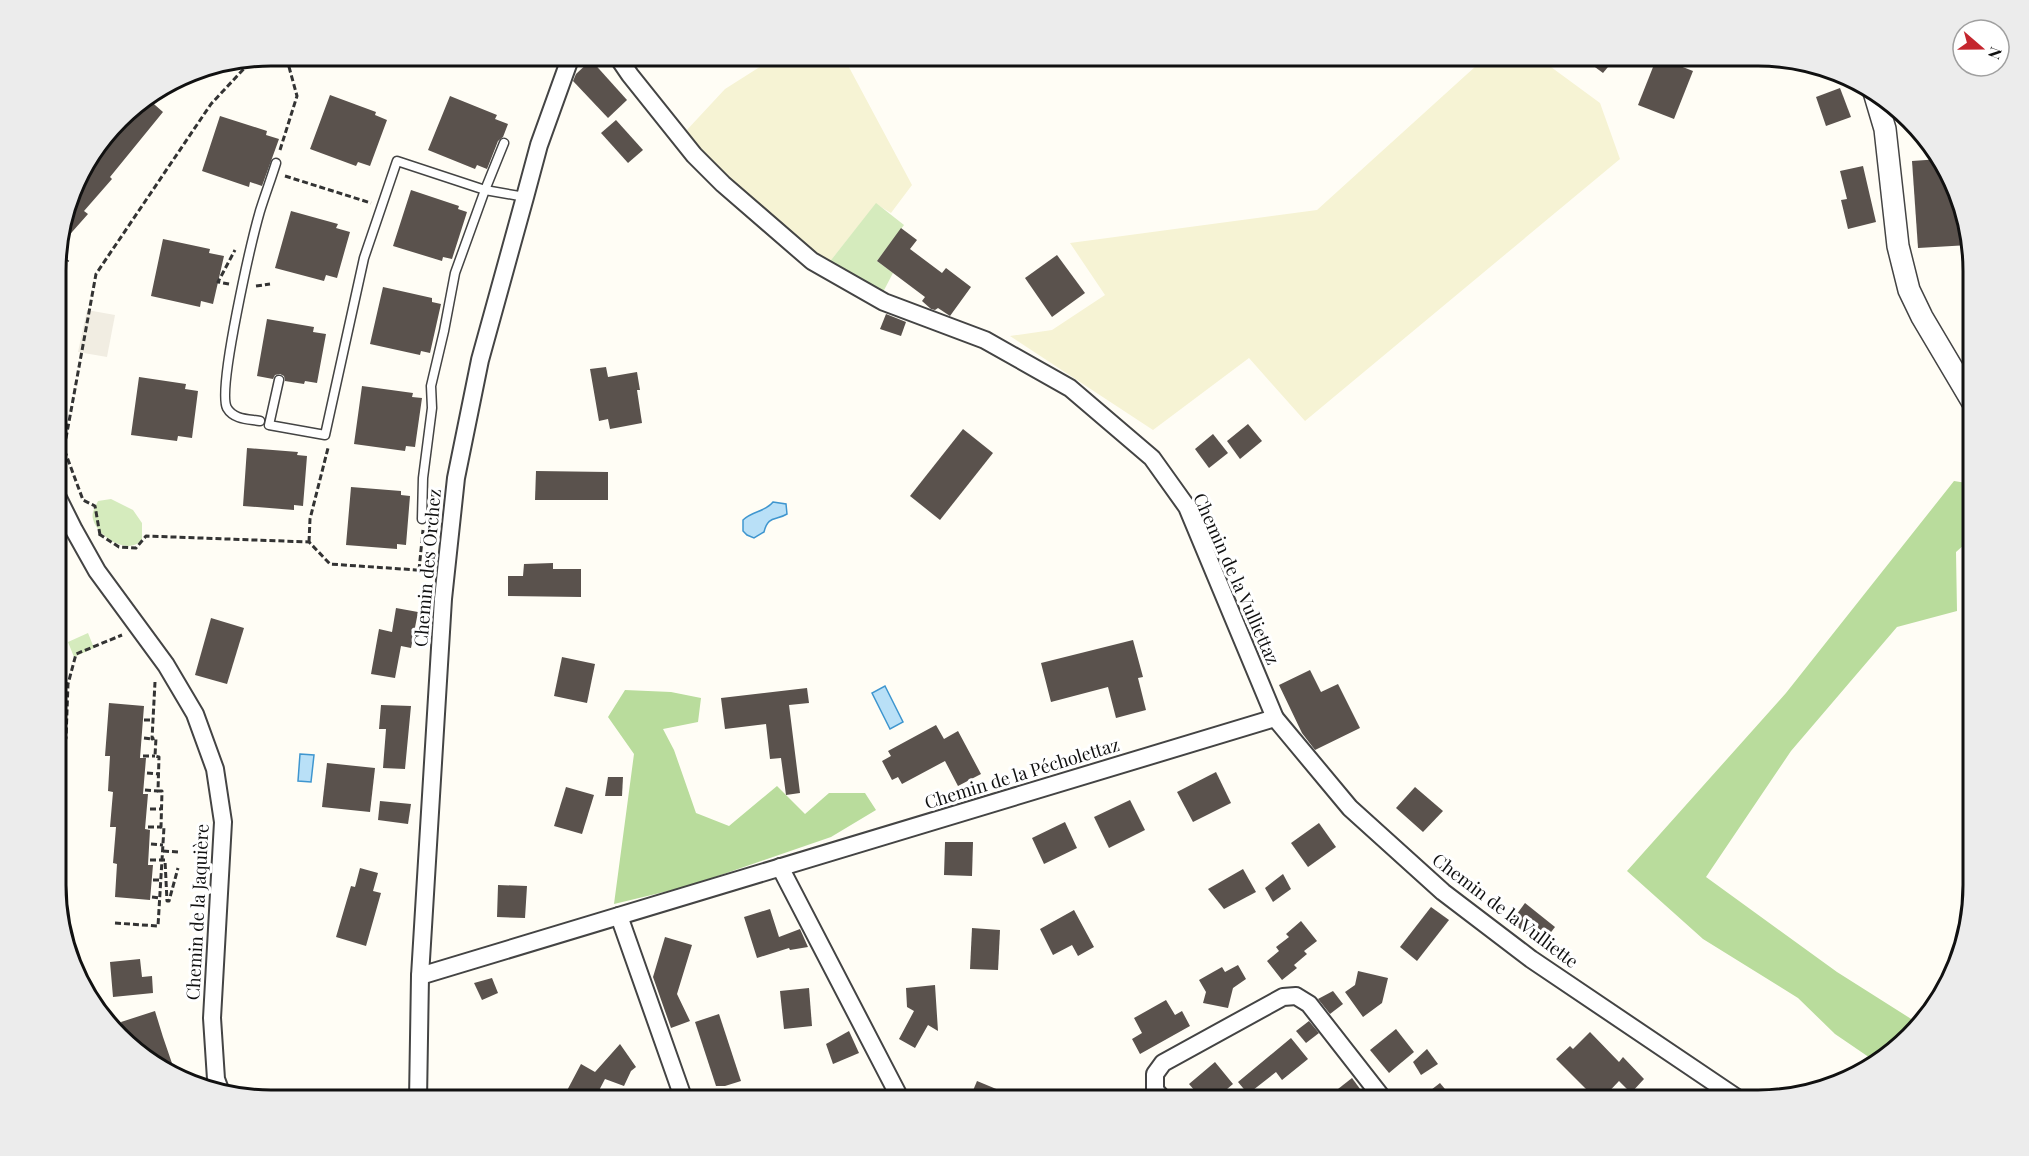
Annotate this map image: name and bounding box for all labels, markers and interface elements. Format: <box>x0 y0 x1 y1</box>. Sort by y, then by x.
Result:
north arrow <box>1951 18 2011 78</box>
text: N <box>1984 44 2007 63</box>
street label: Chemin des Orchez <box>408 488 446 648</box>
street label: Chemin de la Vulliettaz <box>1188 489 1286 668</box>
street label: Chemin de la Pécholettaz <box>921 732 1122 814</box>
street label: Chemin de la Jaquière <box>180 823 214 1001</box>
street label: Chemin de la Vulliette <box>1428 847 1584 973</box>

